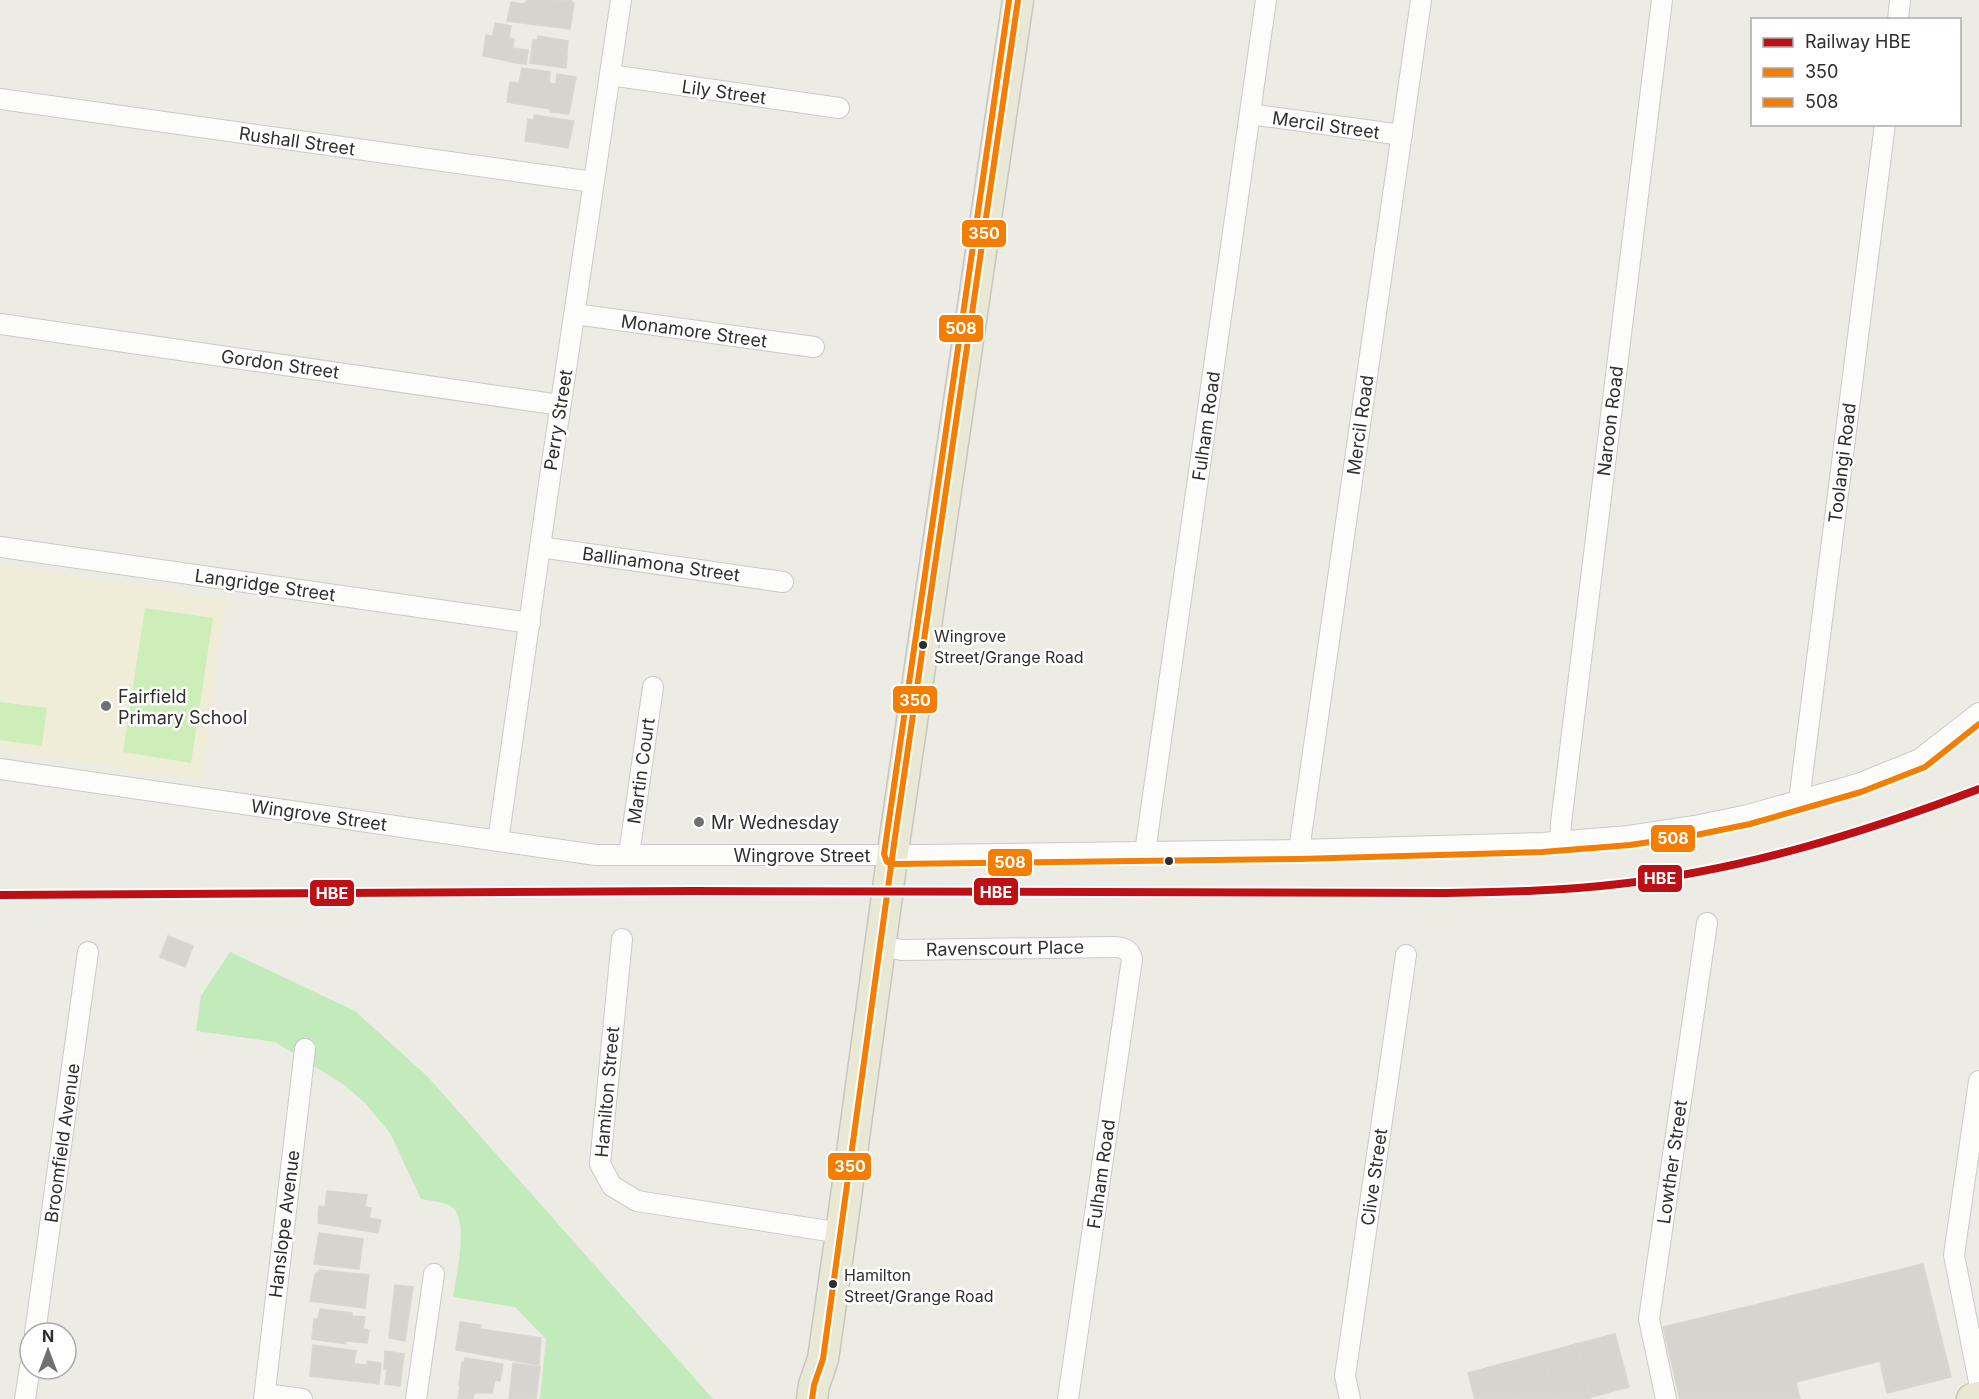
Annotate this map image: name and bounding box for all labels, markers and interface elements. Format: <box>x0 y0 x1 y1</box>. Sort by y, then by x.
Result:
legend <box>1751 18 1961 126</box>
text: Railway HBE <box>1805 31 1911 52</box>
text: 350 <box>1805 61 1838 82</box>
street label: Lily Street <box>680 76 768 108</box>
text: 508 <box>1805 91 1838 112</box>
street label: Mercil Street <box>1271 107 1381 143</box>
street label: Rushall Street <box>238 122 357 160</box>
line badge: 350 <box>961 219 1007 248</box>
text: 350 <box>968 223 1000 243</box>
street label: Monamore Street <box>620 310 768 352</box>
line badge: 508 <box>938 314 984 343</box>
text: 508 <box>945 318 977 338</box>
street label: Gordon Street <box>220 345 340 383</box>
street label: Naroon Road <box>1593 365 1627 477</box>
street label: Perry Street <box>540 368 576 472</box>
street label: Fulham Road <box>1188 370 1224 482</box>
street label: Mercil Road <box>1343 374 1377 476</box>
street label: Toolangi Road <box>1824 402 1860 524</box>
street label: Ballinamona Street <box>581 543 741 585</box>
street label: Langridge Street <box>193 565 337 605</box>
place label: Wingrove Street/Grange Road <box>934 626 1084 667</box>
marker: Wingrove Street/Grange Road <box>917 639 929 651</box>
line badge: 350 <box>892 685 938 714</box>
place label: Fairfield Primary School <box>118 686 247 728</box>
text: 350 <box>899 690 931 710</box>
marker: Fairfield Primary School <box>99 699 113 713</box>
street label: Martin Court <box>623 717 659 825</box>
street label: Wingrove Street <box>250 795 388 835</box>
place label: Mr Wednesday <box>711 812 839 833</box>
marker: Mr Wednesday <box>692 815 706 829</box>
line badge: 508 <box>1650 824 1696 853</box>
text: 508 <box>1657 828 1689 848</box>
street label: Wingrove Street <box>734 845 871 866</box>
line badge: 508 <box>987 848 1033 877</box>
text: 508 <box>994 852 1026 872</box>
unlabelled marker <box>1163 855 1175 867</box>
line badge: HBE <box>1637 864 1683 893</box>
text: HBE <box>1644 868 1676 888</box>
line badge: HBE <box>973 877 1019 906</box>
line badge: HBE <box>309 879 355 907</box>
text: HBE <box>980 882 1012 902</box>
text: HBE <box>316 883 348 903</box>
street label: Ravenscourt Place <box>926 936 1084 960</box>
street label: Hamilton Street <box>591 1026 623 1158</box>
street label: Broomfield Avenue <box>40 1062 84 1224</box>
street label: Lowther Street <box>1653 1099 1691 1225</box>
street label: Fulham Road <box>1083 1118 1119 1230</box>
street label: Clive Street <box>1357 1127 1391 1227</box>
street label: Hanslope Avenue <box>265 1149 303 1299</box>
line badge: 350 <box>827 1152 872 1181</box>
text: 350 <box>834 1156 866 1176</box>
place label: Hamilton Street/Grange Road <box>844 1265 994 1306</box>
marker: Hamilton Street/Grange Road <box>827 1278 839 1290</box>
north arrow <box>18 1321 78 1381</box>
text: N <box>42 1326 54 1346</box>

